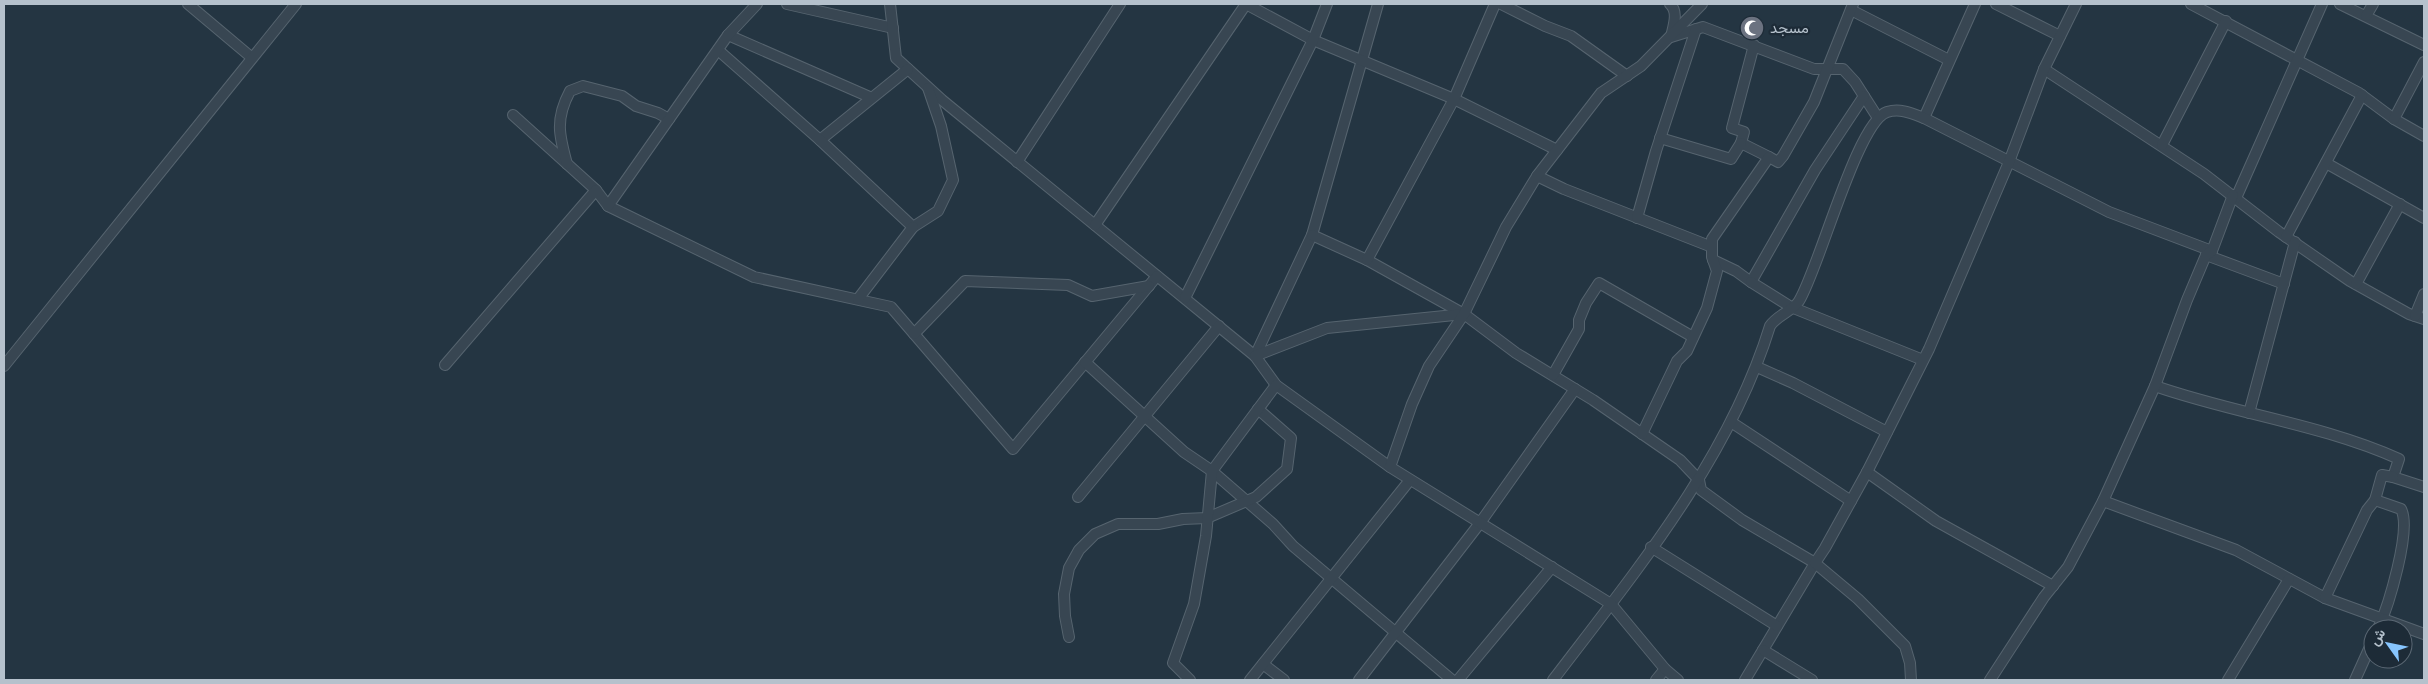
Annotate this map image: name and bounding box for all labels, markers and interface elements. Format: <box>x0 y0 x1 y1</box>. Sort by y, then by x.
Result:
mosque icon: مسجد <box>1739 15 1765 41</box>
place label: مسجد <box>1770 19 1809 38</box>
north arrow <box>2363 619 2413 669</box>
text: ش <box>2366 625 2389 649</box>

